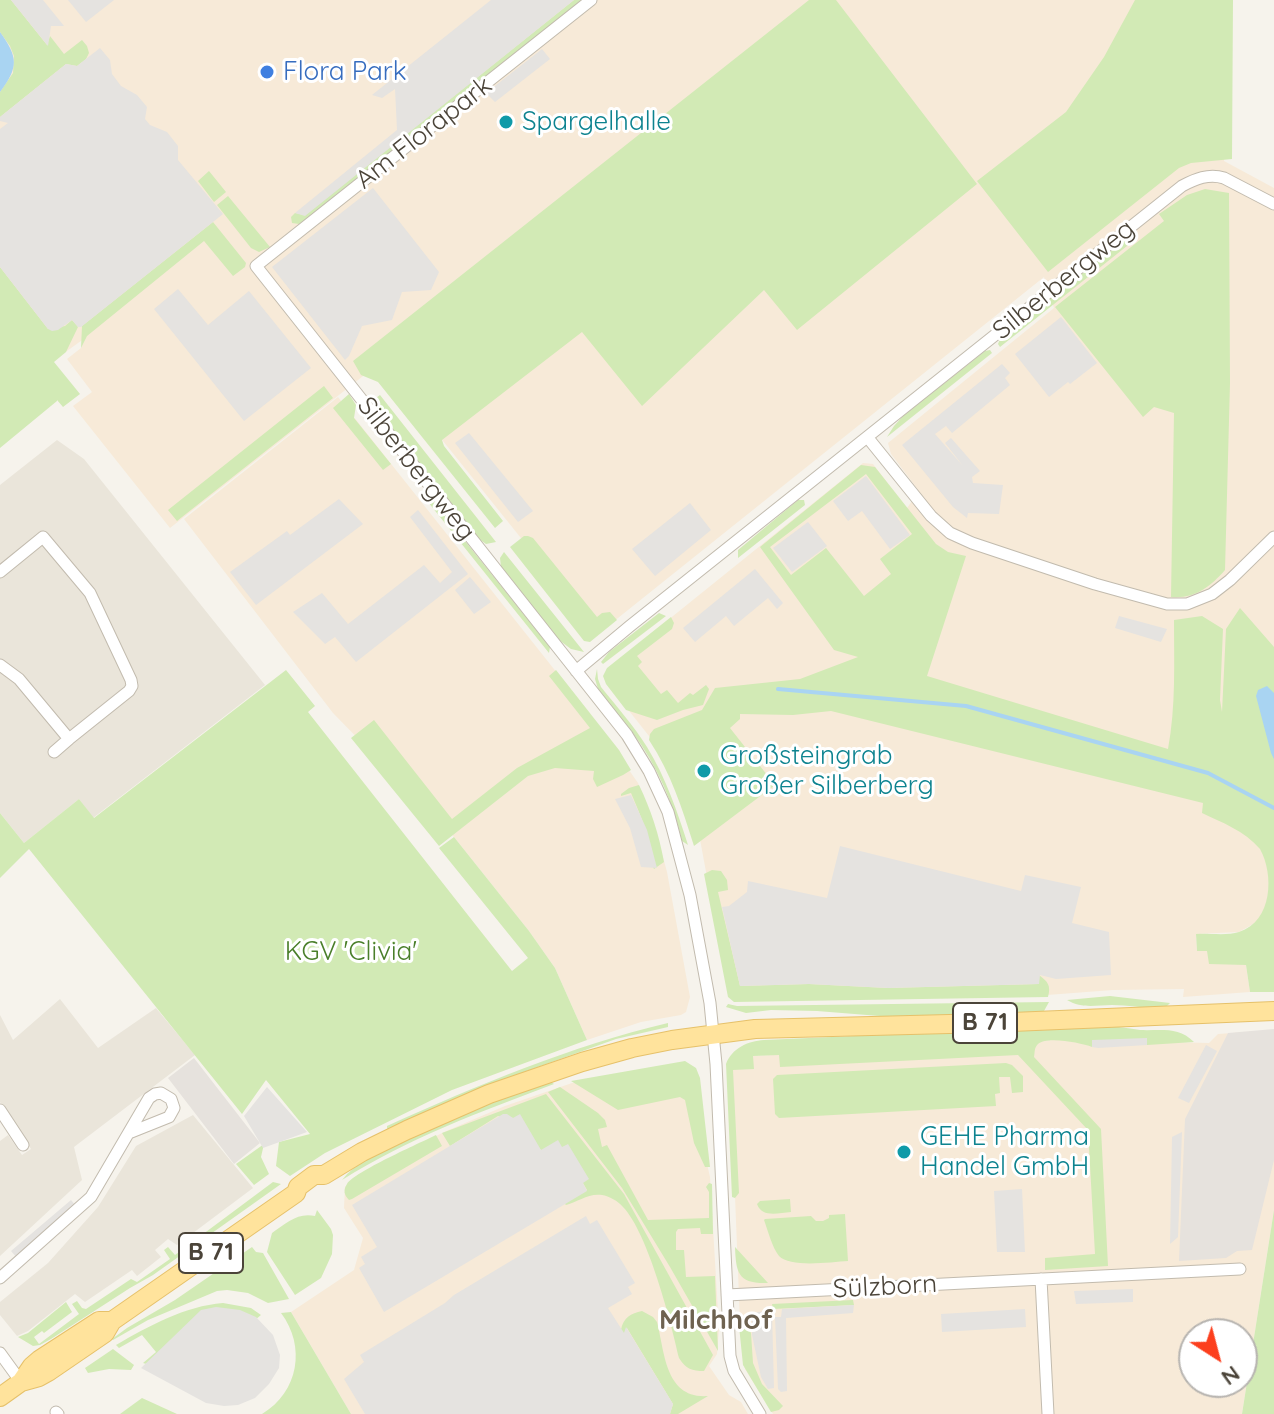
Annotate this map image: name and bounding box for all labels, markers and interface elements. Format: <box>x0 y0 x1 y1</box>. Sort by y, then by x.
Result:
place label: Flora Park <box>283 56 407 88</box>
marker: Flora Park <box>258 63 276 81</box>
street label: Am Florapark <box>350 70 498 196</box>
place label: Spargelhalle <box>522 106 671 138</box>
marker: Spargelhalle <box>497 113 515 131</box>
street label: Silberbergweg <box>987 213 1141 347</box>
street label: Silberbergweg <box>350 391 482 547</box>
place label: Großsteingrab Großer Silberberg <box>720 740 934 802</box>
marker: Großsteingrab Großer Silberberg <box>695 762 713 780</box>
park label: KGV 'Clivia' <box>285 936 417 968</box>
road number: B 71 <box>953 1003 1017 1043</box>
place label: GEHE Pharma Handel GmbH <box>920 1121 1089 1182</box>
marker: GEHE Pharma Handel GmbH <box>895 1143 913 1161</box>
road number: B 71 <box>179 1233 243 1273</box>
street label: Sülzborn <box>832 1269 938 1305</box>
district label: Milchhof <box>659 1304 773 1338</box>
north arrow <box>1178 1318 1258 1398</box>
text: N <box>1216 1360 1246 1392</box>

